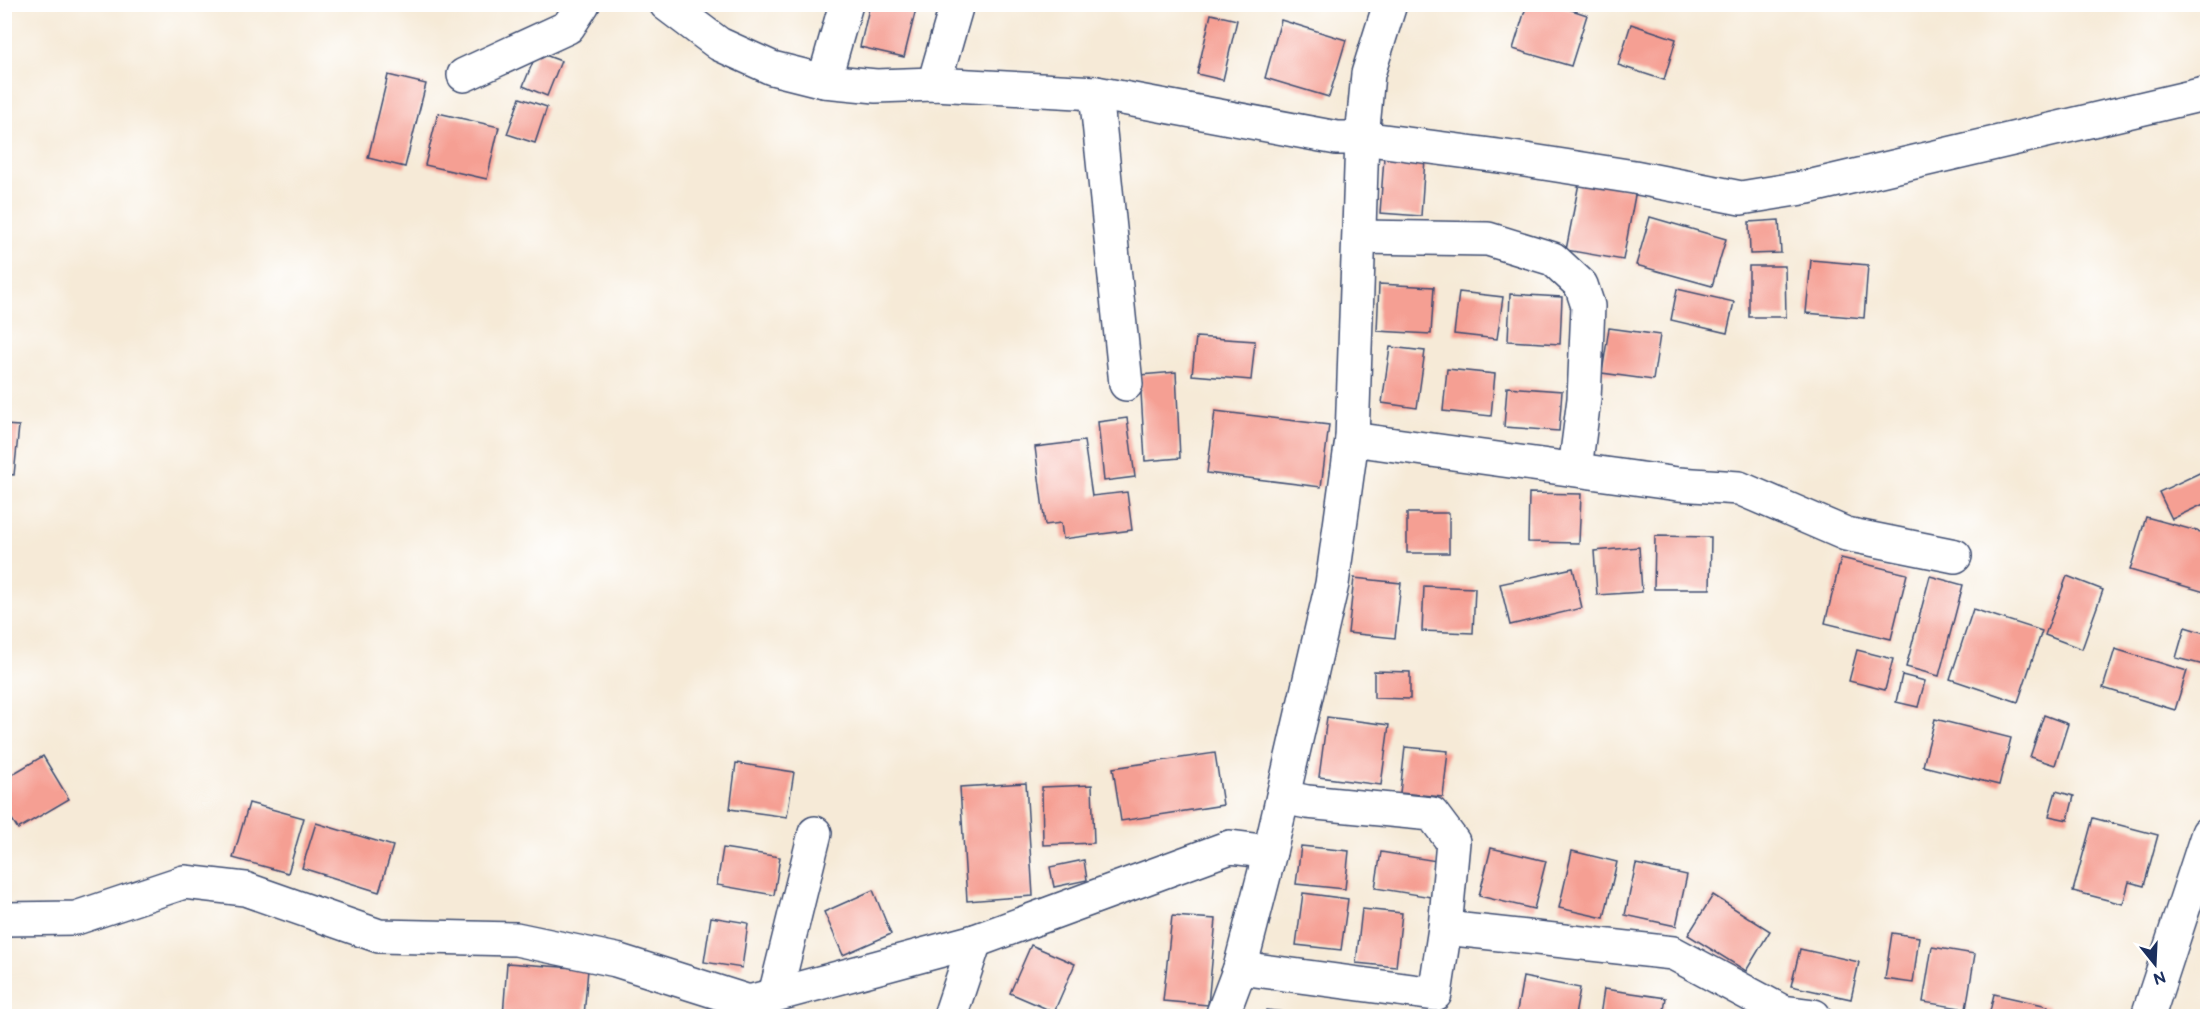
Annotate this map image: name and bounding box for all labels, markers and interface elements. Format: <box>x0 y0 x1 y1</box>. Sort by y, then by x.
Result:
north arrow <box>2125 934 2185 994</box>
text: N <box>2151 966 2168 988</box>

